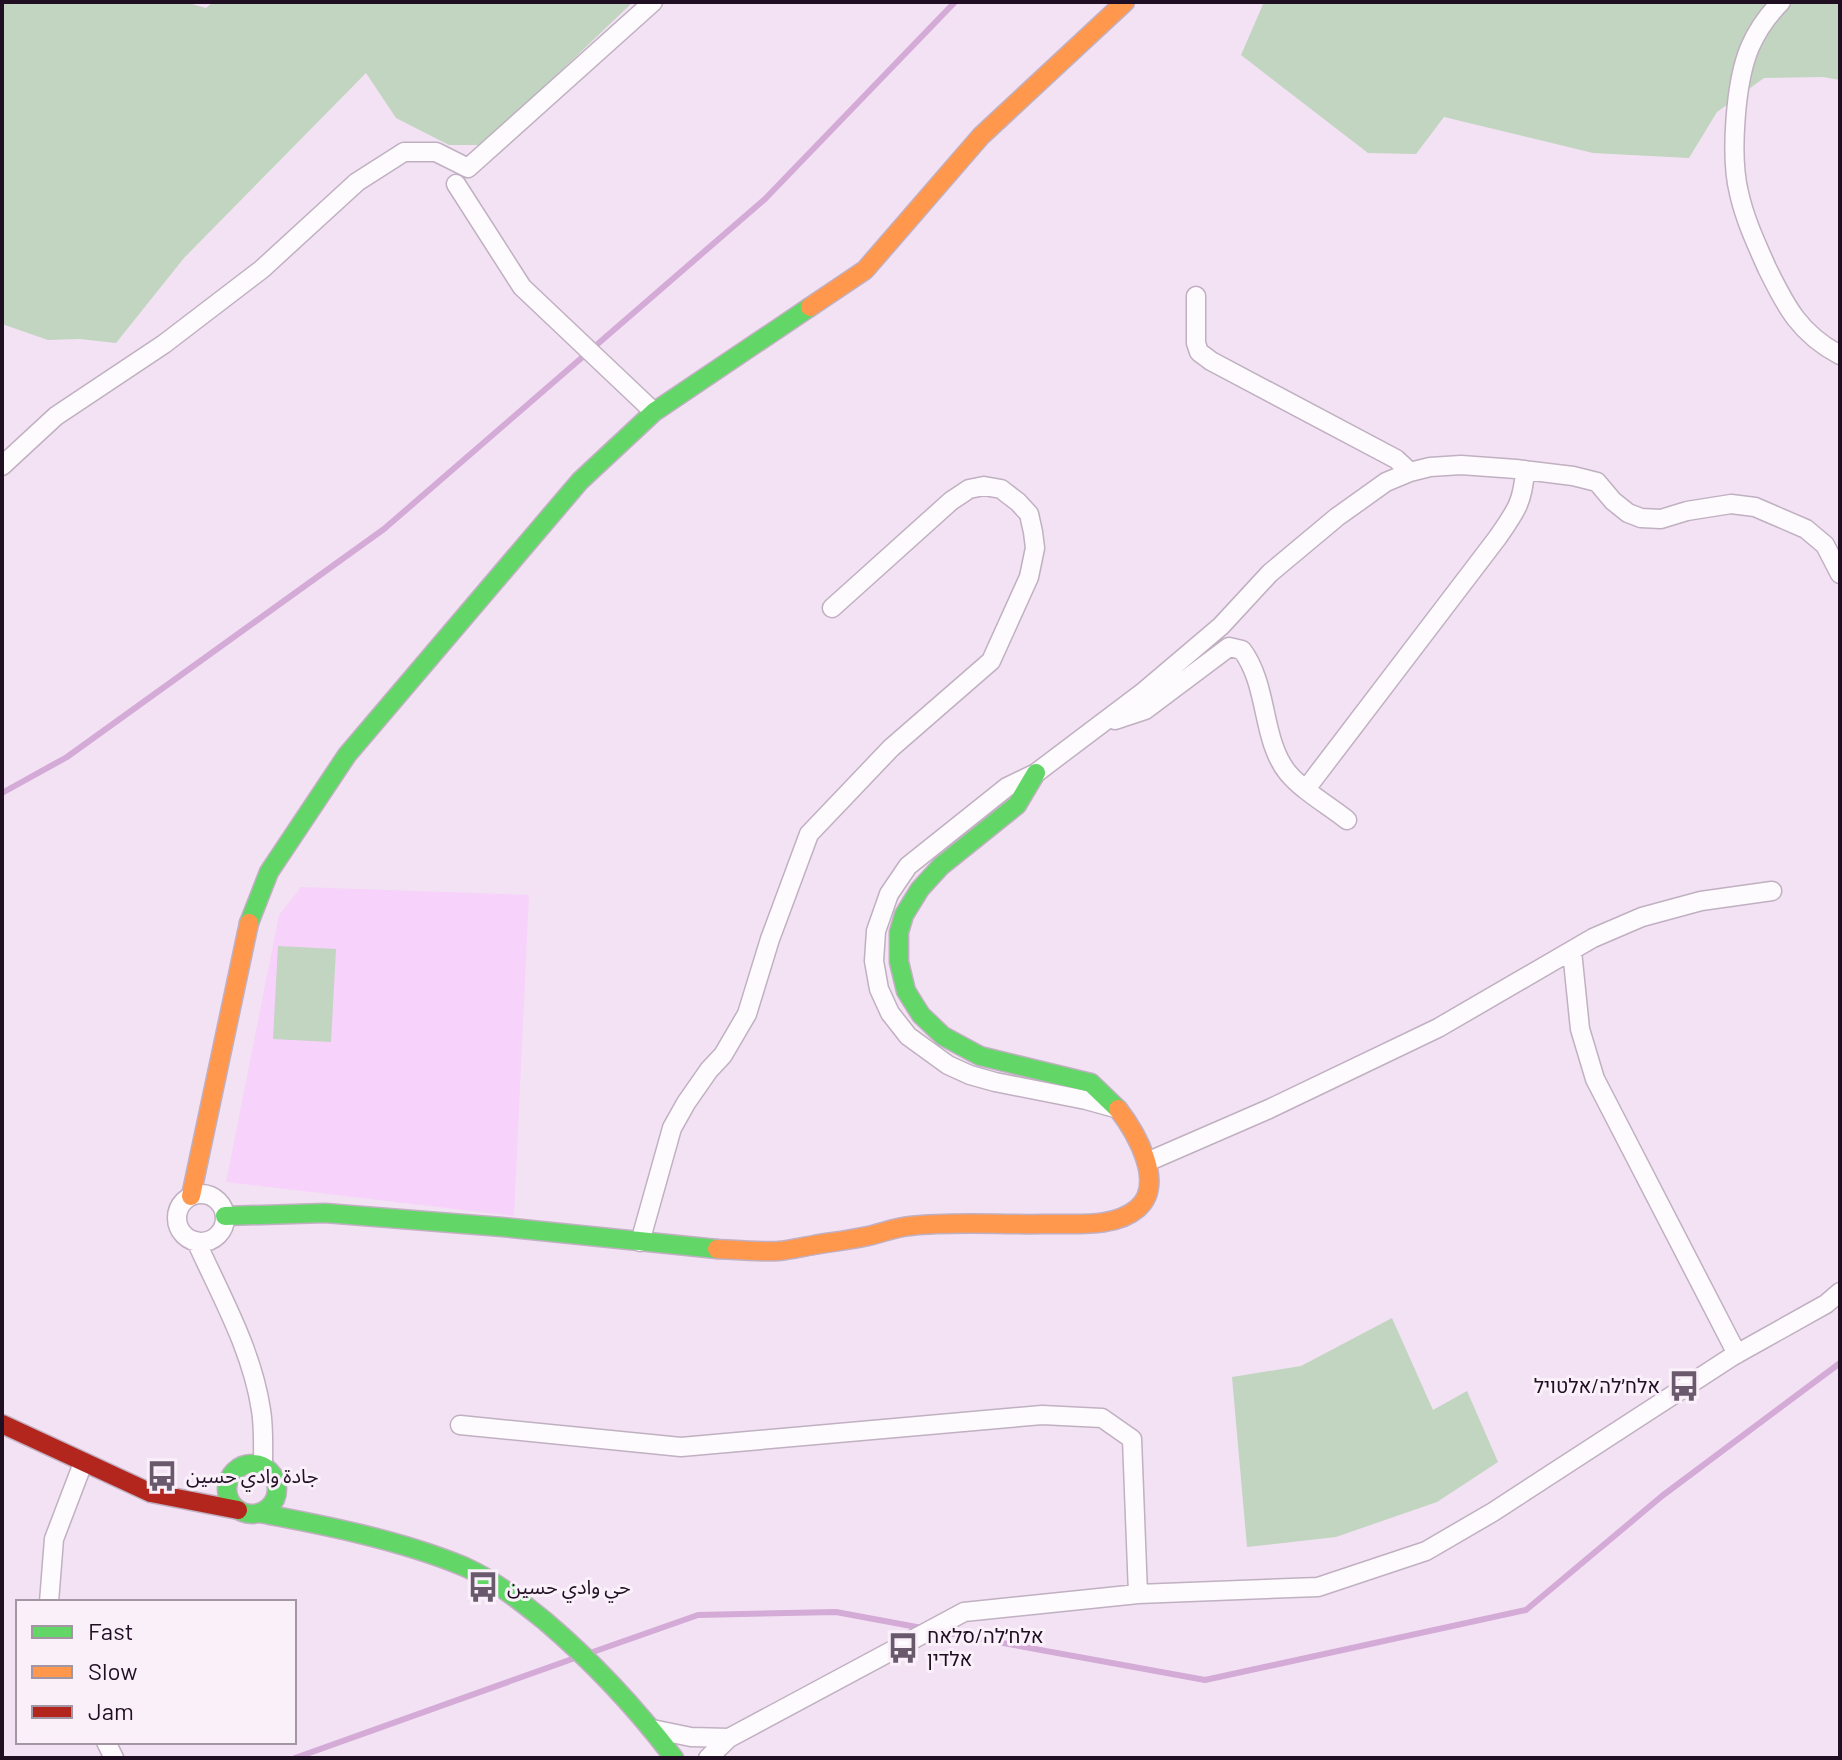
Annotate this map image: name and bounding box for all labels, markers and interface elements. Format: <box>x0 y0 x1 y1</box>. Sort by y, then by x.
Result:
bus stop icon: אלח׳לה/אלטויל <box>1667 1369 1701 1403</box>
place label: אלח׳לה/אלטויל <box>1534 1373 1660 1397</box>
bus stop icon: جادة وادي حسين <box>145 1459 179 1493</box>
place label: جادة وادي حسين <box>186 1463 319 1492</box>
bus stop icon: حي وادي حسين <box>466 1570 500 1604</box>
place label: حي وادي حسين <box>507 1574 631 1603</box>
legend <box>16 1600 296 1744</box>
text: Fast <box>88 1616 133 1645</box>
place label: אלח׳לה/סלאח אלדין <box>927 1623 1044 1670</box>
bus stop icon: אלח׳לה/סלאח אלדין <box>886 1631 920 1665</box>
text: Slow <box>88 1656 137 1685</box>
text: Jam <box>88 1696 134 1725</box>

